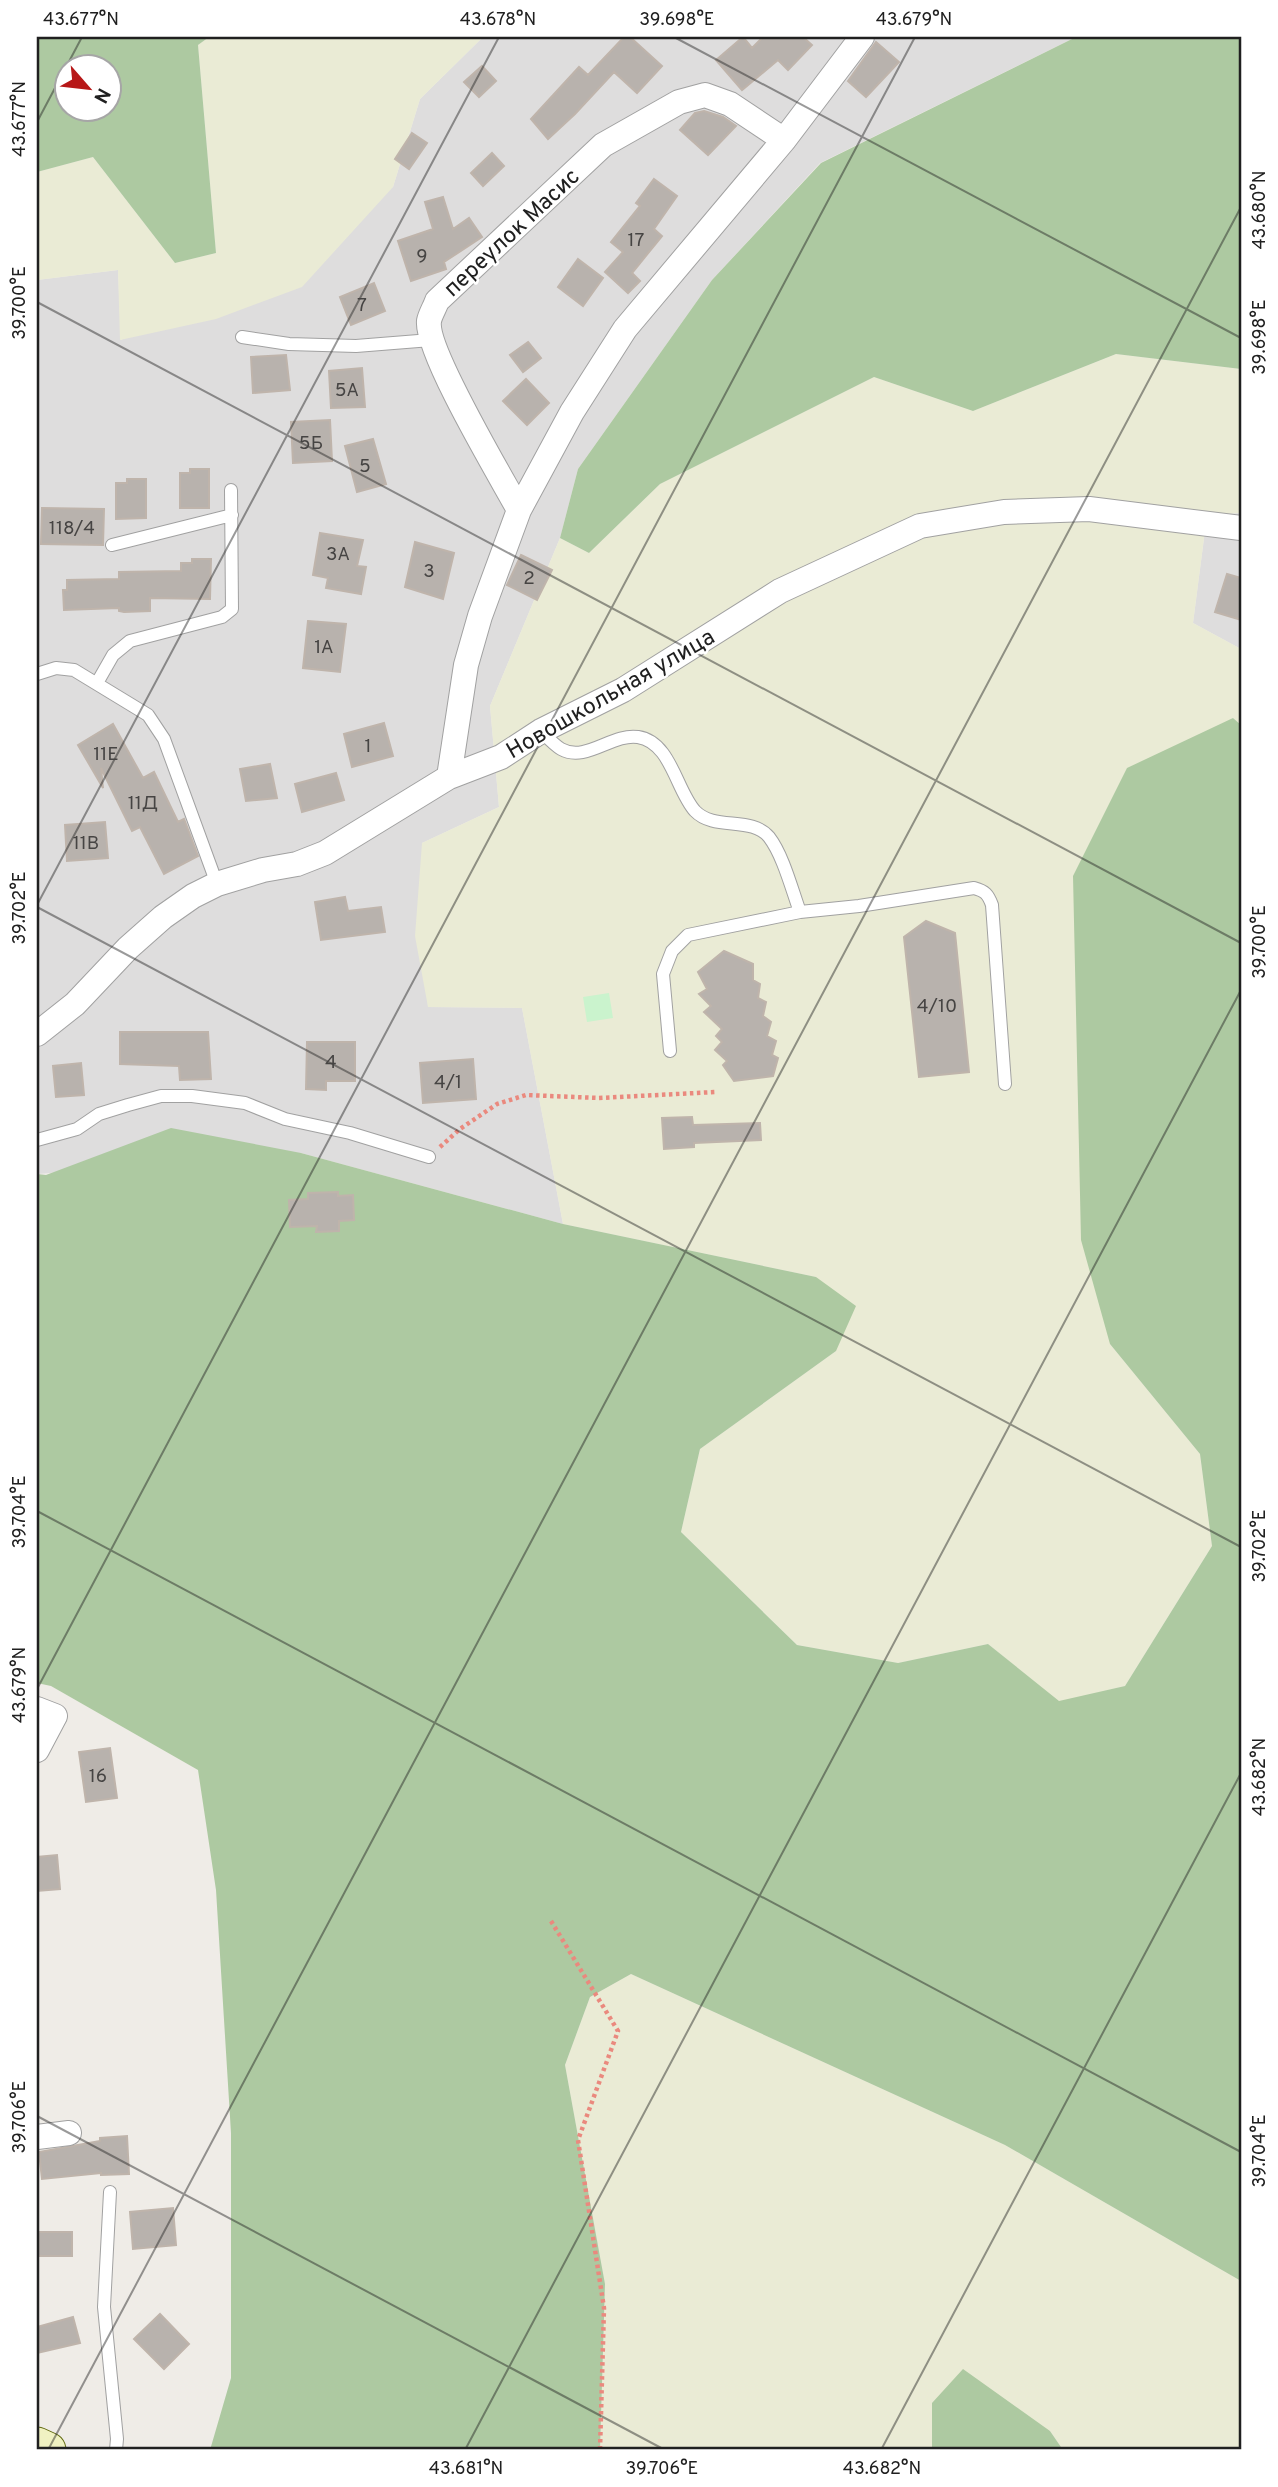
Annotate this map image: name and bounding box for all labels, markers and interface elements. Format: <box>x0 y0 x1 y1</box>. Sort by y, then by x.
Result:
text: 43.677°N <box>43 9 119 32</box>
text: 43.678°N <box>460 9 536 32</box>
text: 39.698°E <box>639 9 715 32</box>
text: 43.679°N <box>876 9 952 32</box>
north arrow <box>52 52 122 122</box>
text: 43.677°N <box>9 81 32 157</box>
text: N <box>87 83 115 107</box>
street label: переулок Масис <box>439 163 587 304</box>
text: 43.680°N <box>1249 170 1272 250</box>
house number: 17 <box>628 229 645 253</box>
house number: 9 <box>416 245 428 269</box>
text: 39.700°E <box>9 266 32 340</box>
house number: 7 <box>357 294 367 318</box>
text: 39.698°E <box>1249 299 1272 375</box>
house number: 5А <box>335 379 359 403</box>
house number: 5Б <box>299 432 323 456</box>
house number: 5 <box>359 455 371 479</box>
house number: 118/4 <box>49 517 95 541</box>
house number: 3А <box>326 543 350 567</box>
house number: 3 <box>423 560 435 584</box>
house number: 2 <box>523 567 535 591</box>
street label: Новошкольная улица <box>502 624 721 767</box>
house number: 1А <box>314 636 334 660</box>
house number: 1 <box>364 735 372 759</box>
house number: 11Е <box>93 743 119 767</box>
house number: 11Д <box>128 792 158 816</box>
house number: 11В <box>73 832 99 856</box>
text: 39.702°E <box>9 871 32 945</box>
text: 39.700°E <box>1249 905 1272 979</box>
house number: 4/10 <box>917 995 957 1019</box>
house number: 4 <box>325 1051 337 1075</box>
house number: 4/1 <box>434 1071 462 1095</box>
text: 39.704°E <box>9 1475 32 1549</box>
text: 39.702°E <box>1249 1509 1272 1583</box>
text: 43.679°N <box>9 1647 32 1723</box>
text: 43.682°N <box>1249 1738 1272 1816</box>
house number: 16 <box>89 1765 107 1789</box>
text: 39.706°E <box>9 2081 32 2153</box>
text: 39.704°E <box>1249 2114 1272 2188</box>
text: 43.681°N <box>429 2458 503 2481</box>
text: 39.706°E <box>626 2458 698 2481</box>
text: 43.682°N <box>843 2458 921 2481</box>

